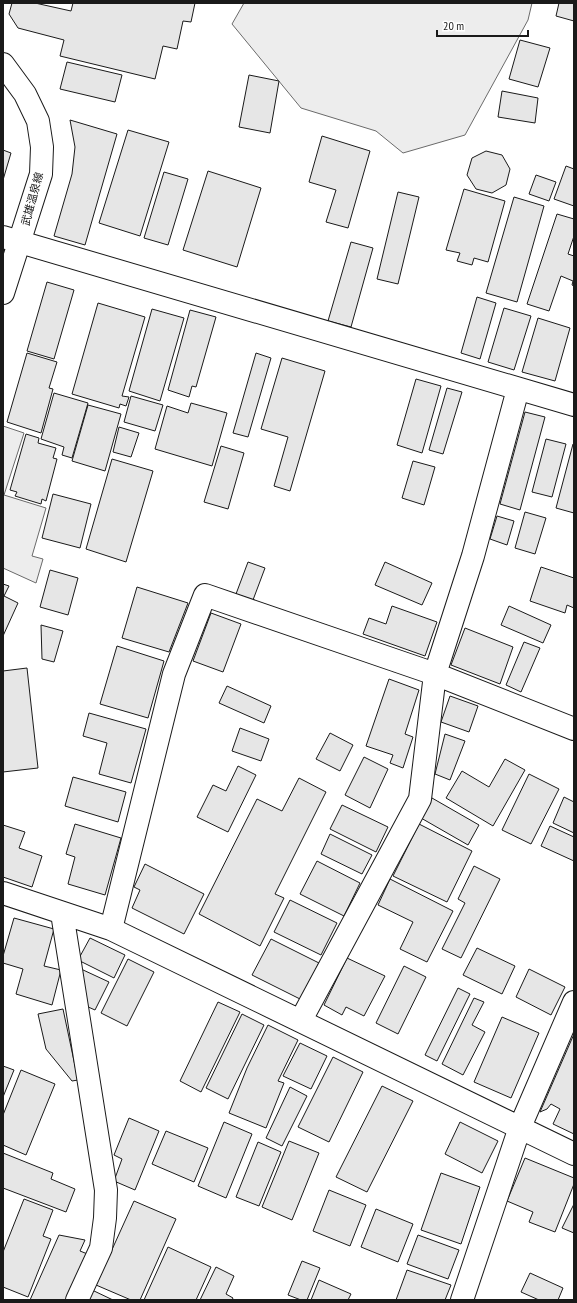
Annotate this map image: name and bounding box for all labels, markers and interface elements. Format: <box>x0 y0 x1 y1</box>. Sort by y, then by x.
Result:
scale bar <box>437 12 528 38</box>
text: 20 m <box>443 18 464 33</box>
street label: 武雄温泉線 <box>18 171 46 227</box>

